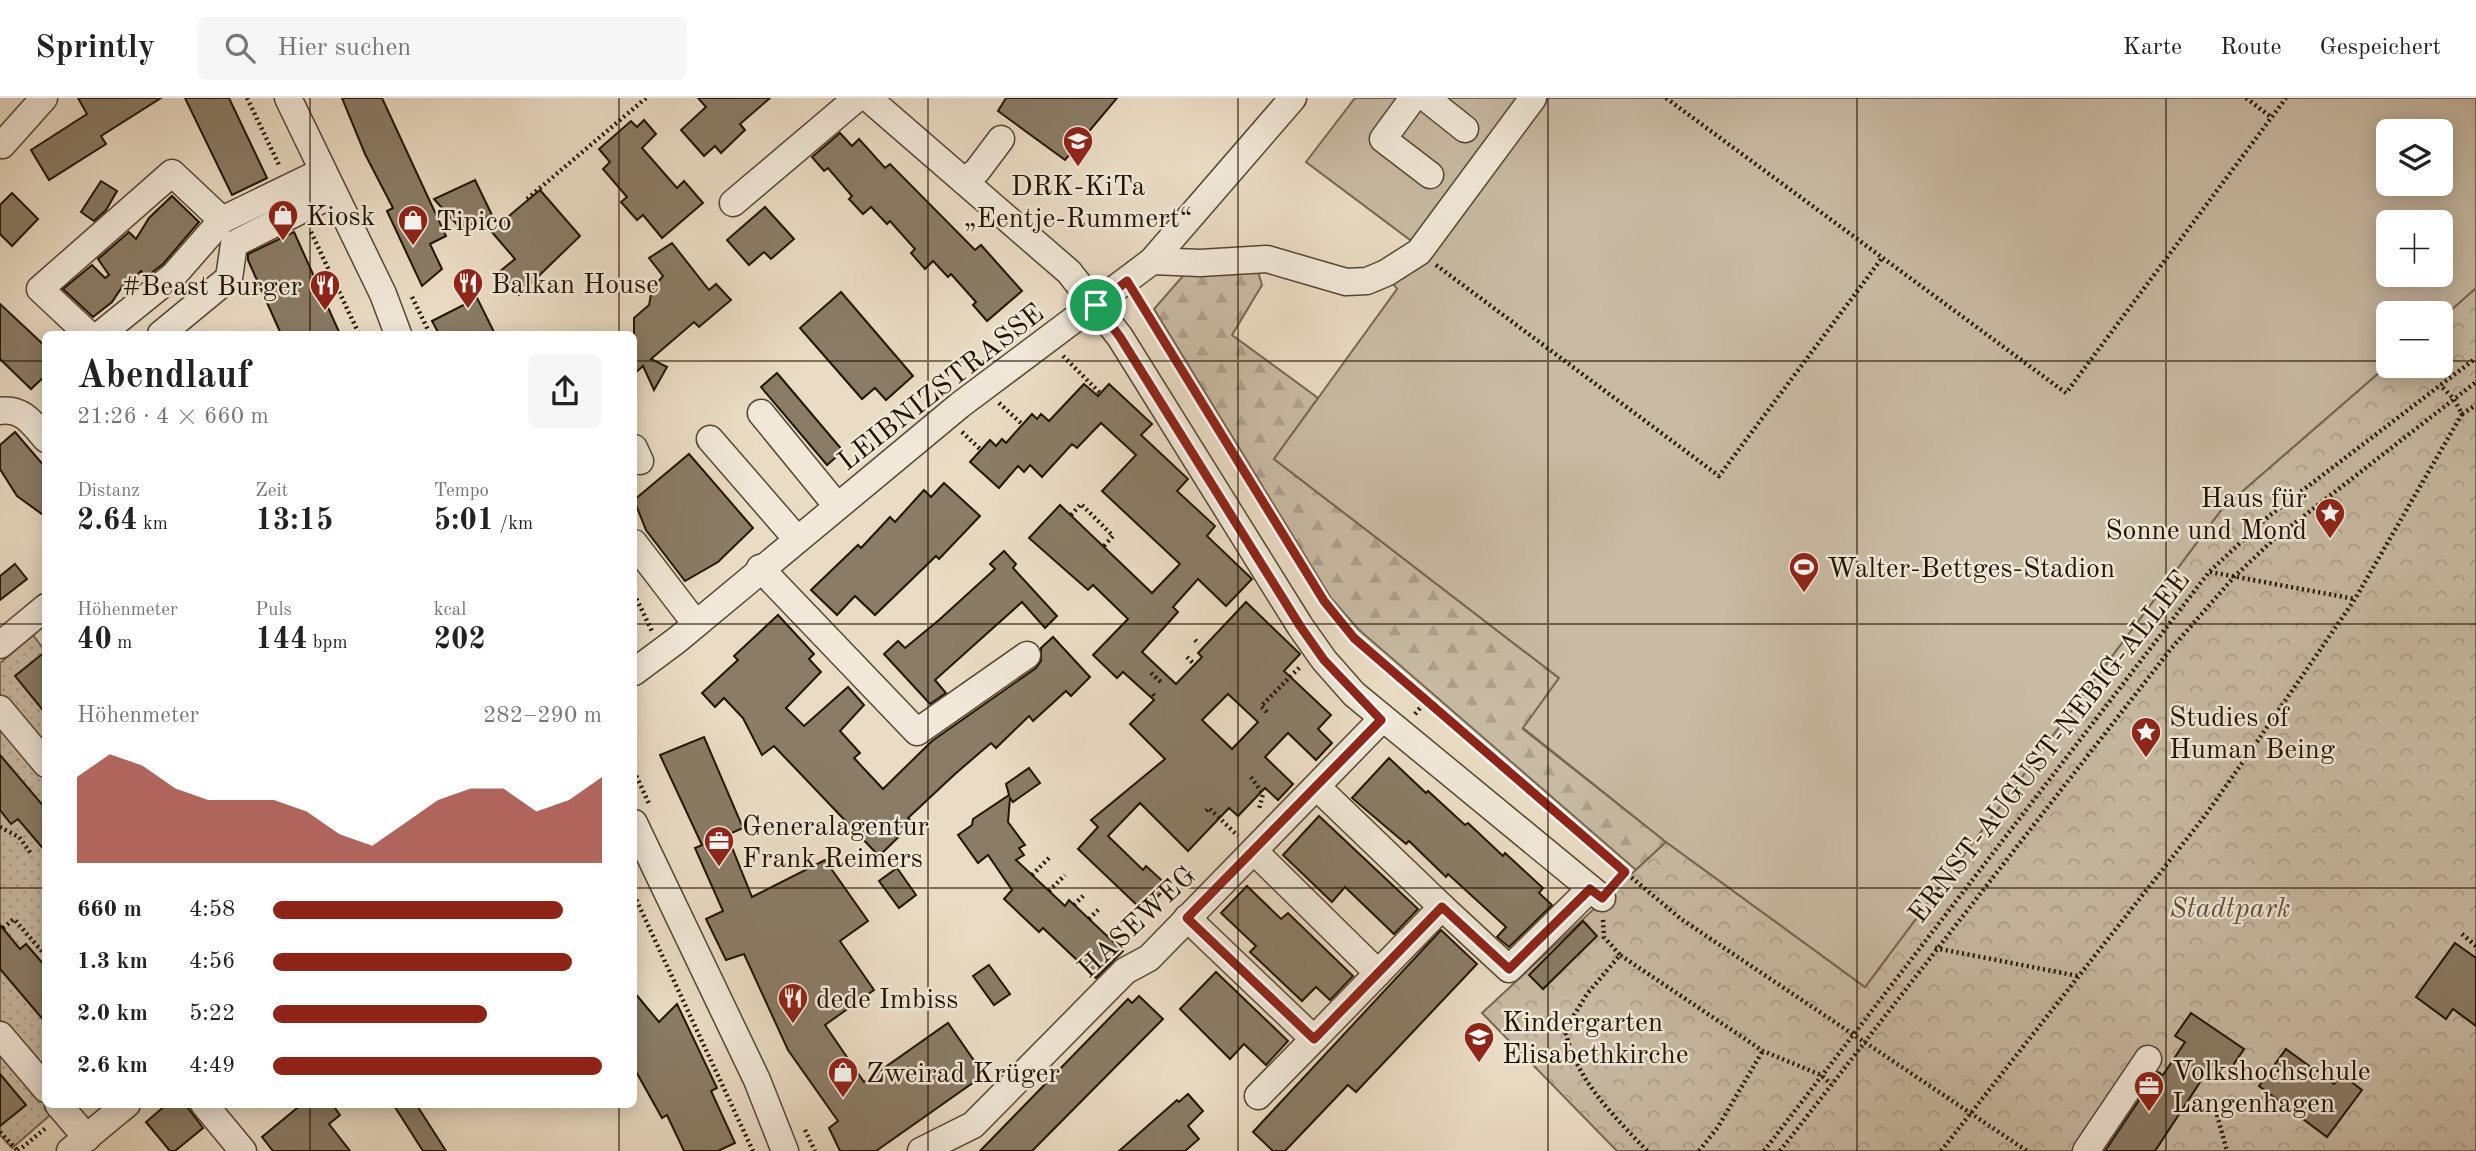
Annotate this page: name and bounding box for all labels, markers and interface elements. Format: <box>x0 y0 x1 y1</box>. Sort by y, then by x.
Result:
search box <box>197 17 687 80</box>
icon: search <box>221 29 259 67</box>
text: Sprintly <box>35 32 155 65</box>
text: Hier suchen <box>277 35 411 61</box>
text: Karte <box>2123 36 2182 60</box>
text: Route <box>2220 36 2282 60</box>
text: Gespeichert <box>2320 36 2441 60</box>
map controls <box>2376 119 2453 378</box>
button: layers <box>2376 119 2453 196</box>
school or university icon: DRK-KiTa „Eentje-Rummert“ <box>1061 124 1095 168</box>
place label: DRK-KiTa „Eentje-Rummert“ <box>963 174 1193 234</box>
shop icon: Kiosk <box>266 198 300 242</box>
shop icon: Tipico <box>396 203 430 247</box>
place label: Kiosk <box>306 204 375 232</box>
place label: Tipico <box>436 209 512 237</box>
button: + <box>2376 210 2453 287</box>
restaurant icon: Balkan House <box>451 266 485 310</box>
restaurant icon: #Beast Burger <box>308 268 342 312</box>
place label: Balkan House <box>491 272 659 300</box>
place label: #Beast Burger <box>122 274 302 302</box>
pin <box>1066 275 1126 335</box>
icon: arrive <box>1077 286 1115 324</box>
street label: LEIBNIZSTRASSE <box>834 300 1050 477</box>
button: − <box>2376 301 2453 378</box>
button: share <box>528 354 602 428</box>
text: Abendlauf <box>77 358 250 396</box>
text: 21:26 · 4 × 660 m <box>77 405 269 428</box>
text: Distanz <box>77 482 140 501</box>
text: Zeit <box>255 482 288 501</box>
text: Tempo <box>434 482 489 501</box>
place label: Haus für Sonne und Mond <box>2105 486 2307 546</box>
place icon: Haus für Sonne und Mond <box>2313 496 2347 540</box>
text: 2.64 <box>77 506 138 536</box>
text: 13:15 <box>255 506 333 536</box>
text: 5:01 <box>434 506 494 536</box>
text: km <box>138 515 168 534</box>
text: /km <box>494 515 533 534</box>
sports icon: Walter-Bettges-Stadion <box>1787 550 1821 594</box>
place label: Walter-Bettges-Stadion <box>1827 556 2115 584</box>
street label: ERNST-AUGUST-NEBIG-ALLEE <box>1905 567 2196 929</box>
text: Höhenmeter <box>77 601 178 620</box>
text: Puls <box>255 601 292 620</box>
text: kcal <box>434 601 466 620</box>
text: 40 <box>77 625 112 655</box>
text: 144 <box>255 625 308 655</box>
text: 202 <box>434 625 486 655</box>
text: m <box>112 634 132 653</box>
text: bpm <box>308 634 348 653</box>
text: Höhenmeter <box>77 704 199 727</box>
text: 282–290 m <box>483 704 602 727</box>
place label: Studies of Human Being <box>2169 705 2335 765</box>
place icon: Studies of Human Being <box>2129 715 2163 759</box>
place label: Generalagentur Frank Reimers <box>742 814 929 874</box>
office icon: Generalagentur Frank Reimers <box>702 824 736 868</box>
street label: HASEWEG <box>1074 862 1202 984</box>
park label: Stadtpark <box>2169 896 2291 924</box>
text: 660 m <box>77 898 142 921</box>
text: 4:58 <box>189 898 235 921</box>
text: 1.3 km <box>77 950 148 973</box>
text: 4:56 <box>189 950 235 973</box>
restaurant icon: dede Imbiss <box>776 981 810 1025</box>
place label: dede Imbiss <box>816 987 958 1015</box>
text: 2.0 km <box>77 1002 148 1025</box>
text: 5:22 <box>189 1002 235 1025</box>
place label: Kindergarten Elisabethkirche <box>1502 1010 1689 1070</box>
school or university icon: Kindergarten Elisabethkirche <box>1462 1020 1496 1064</box>
text: 2.6 km <box>77 1054 148 1077</box>
text: 4:49 <box>189 1054 235 1077</box>
shop icon: Zweirad Krüger <box>826 1055 860 1099</box>
place label: Volkshochschule Langenhagen <box>2172 1059 2371 1119</box>
place label: Zweirad Krüger <box>866 1061 1060 1089</box>
office icon: Volkshochschule Langenhagen <box>2132 1069 2166 1113</box>

